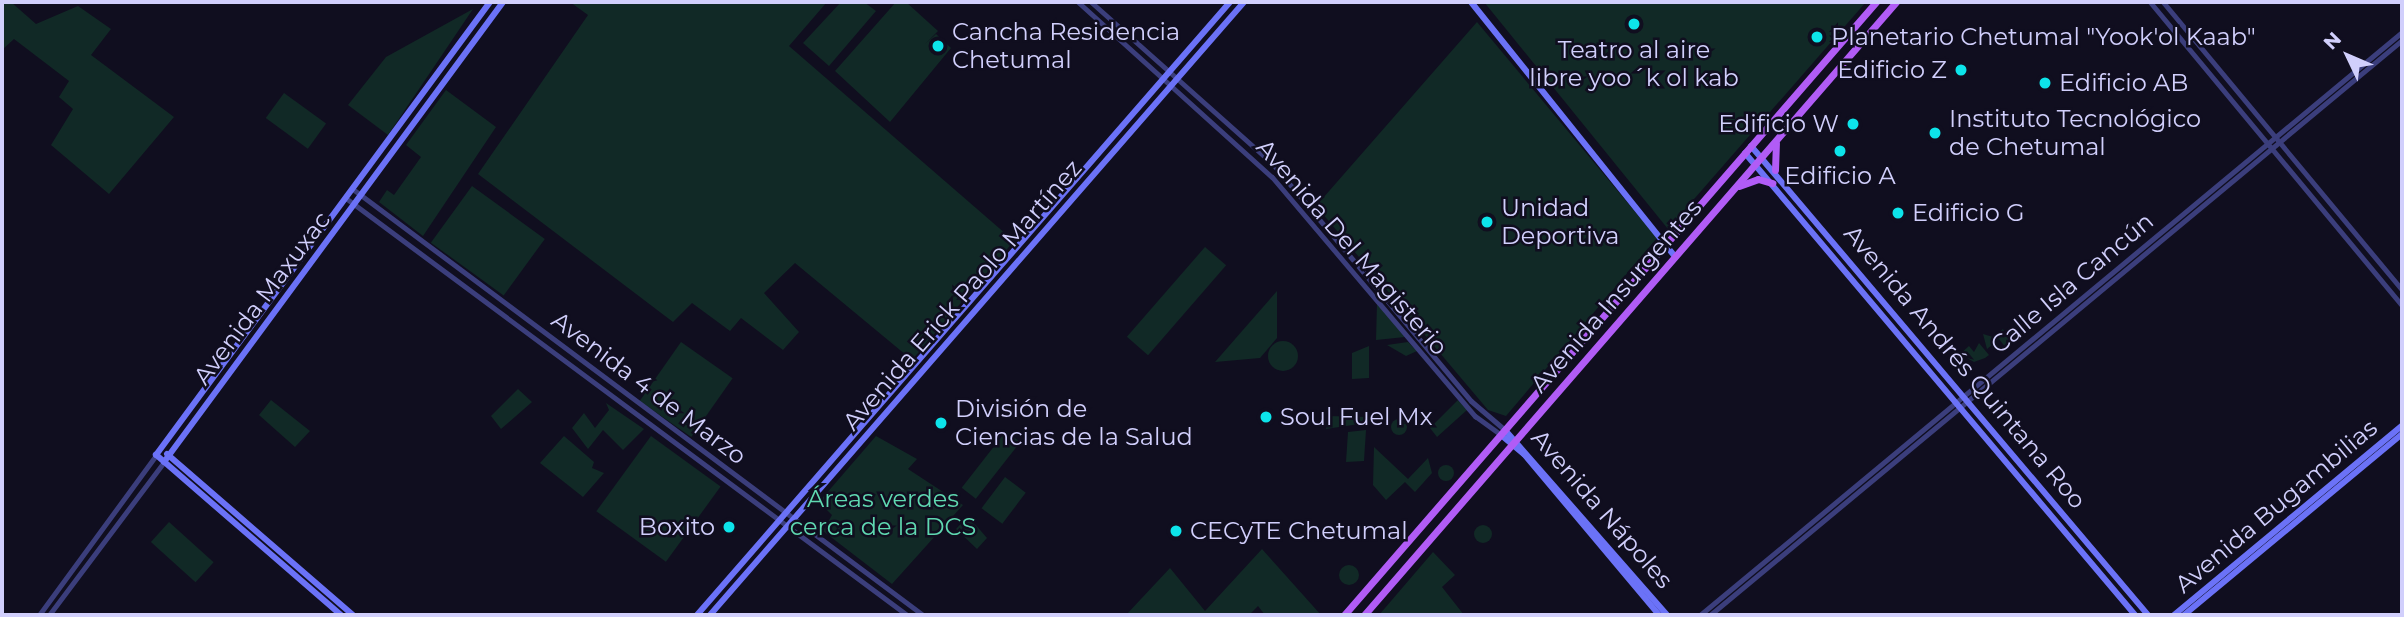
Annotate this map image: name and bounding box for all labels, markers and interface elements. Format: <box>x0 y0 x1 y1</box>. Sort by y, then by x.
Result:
marker: Teatro al aire libre yoo´k ol kab <box>1626 16 1642 32</box>
place label: Cancha Residencia Chetumal <box>952 18 1180 74</box>
north arrow <box>2313 21 2383 91</box>
place label: Planetario Chetumal "Yook'ol Kaab" <box>1831 23 2256 51</box>
text: N <box>2319 28 2346 55</box>
marker: Planetario Chetumal "Yook'ol Kaab" <box>1809 29 1825 45</box>
place label: Teatro al aire libre yoo´k ol kab <box>1529 36 1739 92</box>
marker: Cancha Residencia Chetumal <box>930 38 946 54</box>
place label: Edificio Z <box>1837 56 1947 84</box>
marker: Edificio Z <box>1953 62 1969 78</box>
place label: Edificio AB <box>2059 69 2188 97</box>
marker: Edificio AB <box>2037 75 2053 91</box>
place label: Instituto Tecnológico de Chetumal <box>1949 105 2201 161</box>
place label: Edificio W <box>1718 110 1839 138</box>
marker: Edificio W <box>1845 116 1861 132</box>
marker: Instituto Tecnológico de Chetumal <box>1927 125 1943 141</box>
street label: Avenida Del Magisterio <box>1250 133 1454 361</box>
marker: Edificio A <box>1832 143 1848 159</box>
street label: Avenida Erick Paolo Martínez <box>837 154 1087 436</box>
place label: Edificio A <box>1784 162 1896 190</box>
place label: Unidad Deportiva <box>1501 194 1620 250</box>
street label: Avenida Insurgentes <box>1524 194 1708 398</box>
place label: Edificio G <box>1912 199 2025 227</box>
marker: Edificio G <box>1890 205 1906 221</box>
street label: Avenida Maxuxac <box>188 206 336 390</box>
street label: Calle Isla Cancún <box>1985 207 2159 359</box>
marker: Unidad Deportiva <box>1479 214 1495 230</box>
street label: Avenida Andrés Quintana Roo <box>1838 219 2092 515</box>
street label: Avenida 4 de Marzo <box>546 305 752 471</box>
place label: División de Ciencias de la Salud <box>955 395 1193 451</box>
place label: Soul Fuel Mx <box>1280 403 1433 431</box>
marker: Soul Fuel Mx <box>1258 409 1274 425</box>
street label: Avenida Bugambilias <box>2169 413 2383 599</box>
marker: División de Ciencias de la Salud <box>933 415 949 431</box>
street label: Avenida Nápoles <box>1525 424 1679 594</box>
park label: Áreas verdes cerca de la DCS <box>790 485 976 541</box>
place label: Boxito <box>639 513 715 541</box>
place label: CECyTE Chetumal <box>1190 517 1408 545</box>
marker: Boxito <box>721 519 737 535</box>
marker: CECyTE Chetumal <box>1168 523 1184 539</box>

